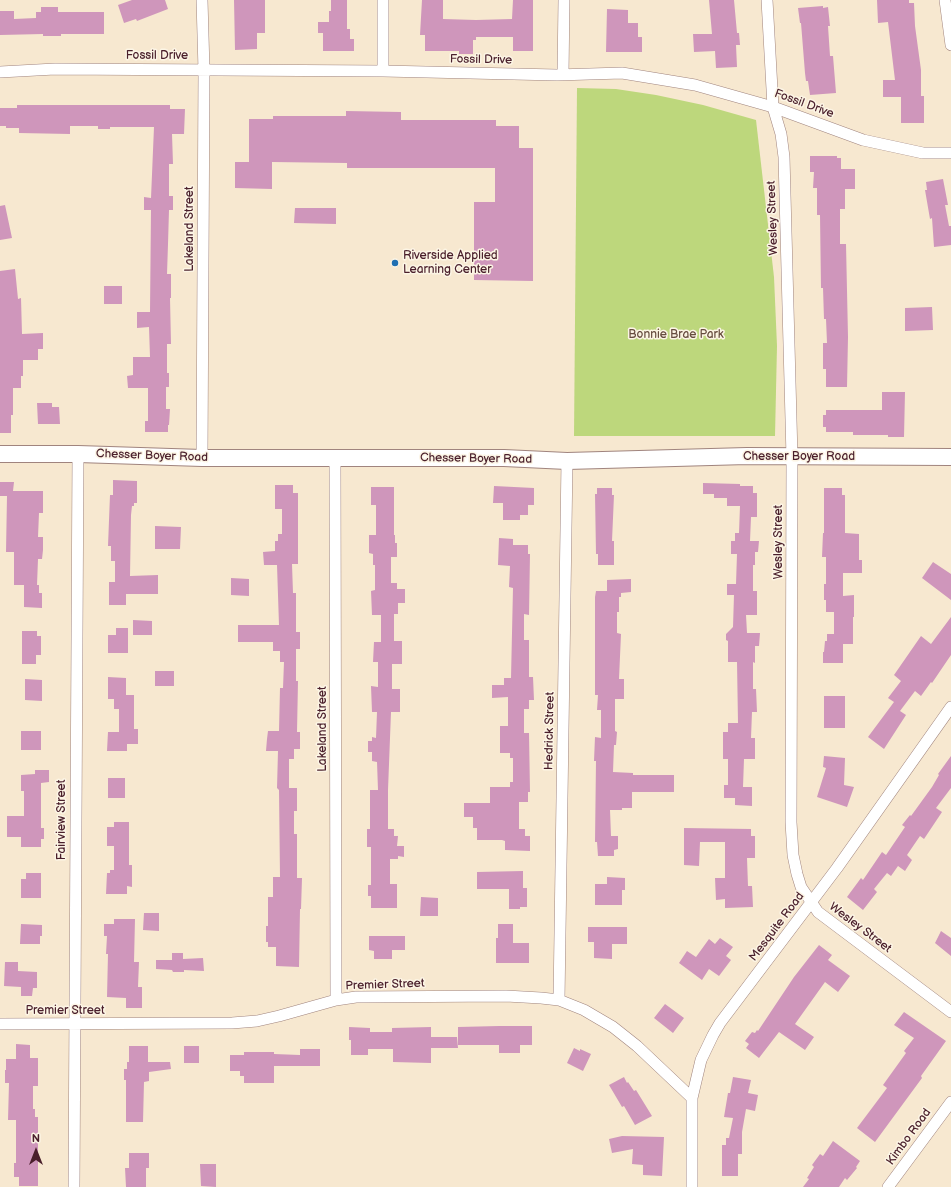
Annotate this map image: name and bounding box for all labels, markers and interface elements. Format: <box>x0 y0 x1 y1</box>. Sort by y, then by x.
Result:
street label: Fossil Drive <box>126 49 188 63</box>
street label: Fossil Drive <box>450 52 512 68</box>
street label: Fossil Drive <box>772 87 836 121</box>
street label: Wesley Street <box>765 181 781 255</box>
street label: Lakeland Street <box>183 186 197 272</box>
place label: Riverside Applied Learning Center <box>403 249 498 277</box>
marker: Riverside Applied Learning Center <box>390 258 400 268</box>
park label: Bonnie Brae Park <box>628 328 724 342</box>
street label: Chesser Boyer Road <box>96 447 208 465</box>
street label: Chesser Boyer Road <box>743 450 855 464</box>
street label: Chesser Boyer Road <box>420 451 532 467</box>
street label: Wesley Street <box>772 505 786 579</box>
street label: Lakeland Street <box>316 686 330 772</box>
street label: Hedrick Street <box>542 692 558 770</box>
street label: Fairview Street <box>55 780 69 860</box>
street label: Mesquite Road <box>746 890 808 964</box>
street label: Wesley Street <box>826 900 894 956</box>
street label: Premier Street <box>345 976 425 994</box>
street label: Premier Street <box>25 1004 105 1018</box>
street label: Kimbo Road <box>884 1106 934 1168</box>
north arrow <box>16 1131 56 1171</box>
text: N <box>32 1132 40 1145</box>

